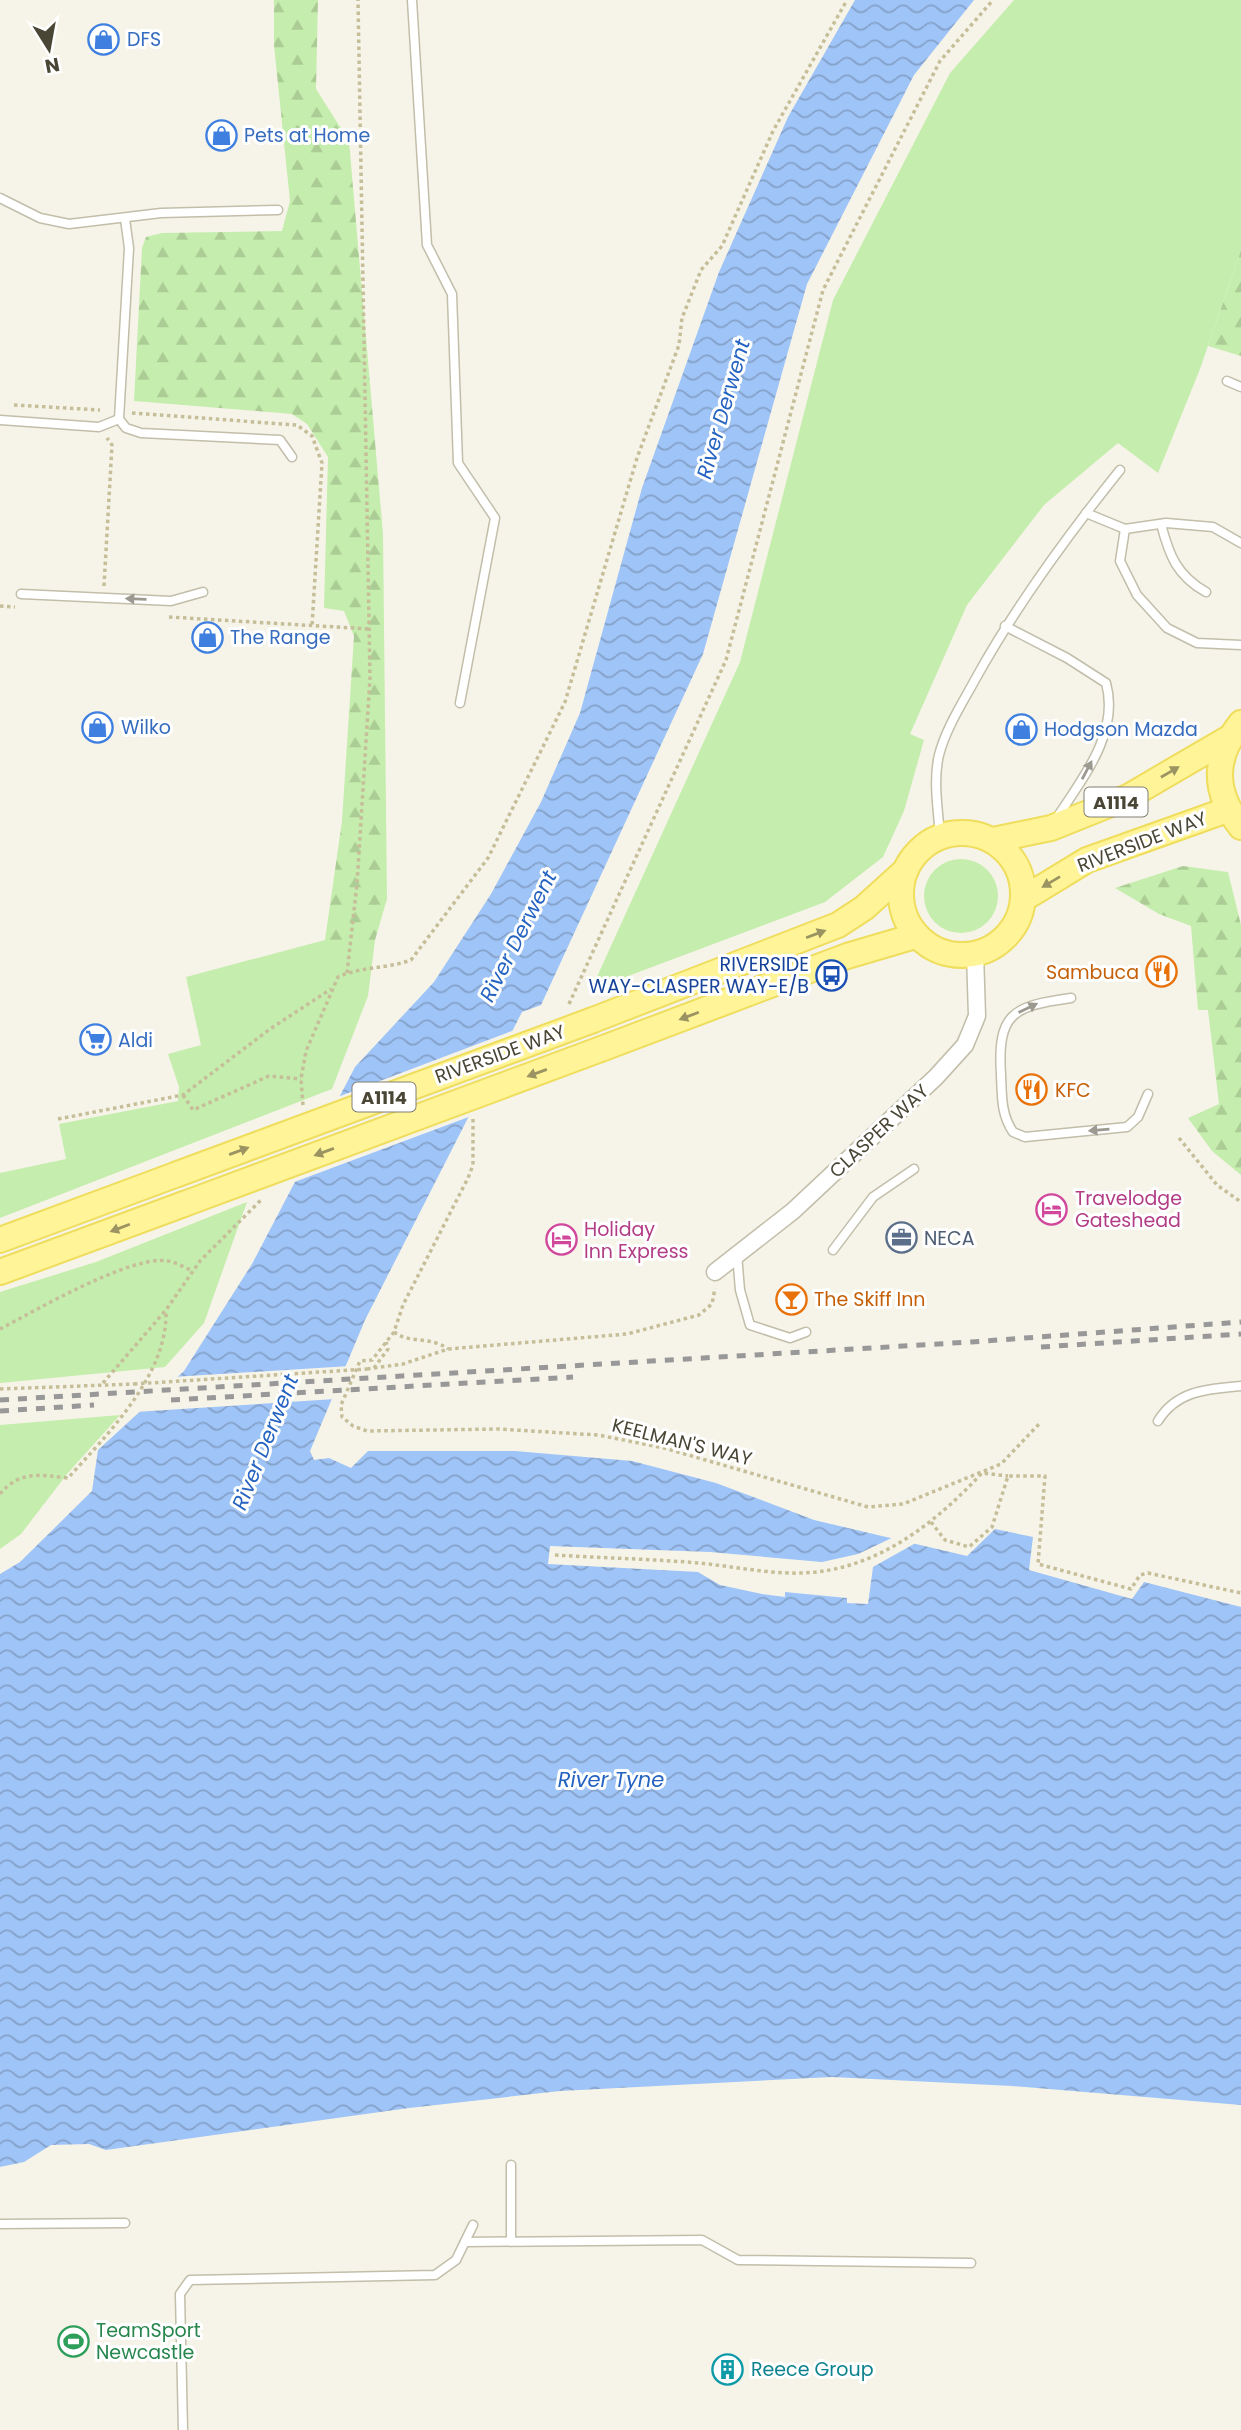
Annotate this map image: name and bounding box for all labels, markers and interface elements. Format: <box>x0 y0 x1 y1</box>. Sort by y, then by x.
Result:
north arrow <box>14 14 84 84</box>
shop icon: DFS <box>87 22 121 56</box>
place label: DFS <box>127 26 161 53</box>
text: N <box>43 51 62 80</box>
shop icon: Pets at Home <box>204 118 238 152</box>
place label: Pets at Home <box>244 122 370 149</box>
water label: River Derwent <box>689 336 757 482</box>
one-way arrow <box>125 593 147 604</box>
shop icon: The Range <box>190 620 224 654</box>
place label: The Range <box>230 624 330 651</box>
shop icon: Wilko <box>81 710 115 744</box>
shop icon: Hodgson Mazda <box>1004 712 1038 746</box>
place label: Wilko <box>121 714 171 741</box>
place label: Hodgson Mazda <box>1044 716 1198 743</box>
one-way arrow <box>1081 760 1093 780</box>
one-way arrow <box>1161 766 1180 779</box>
road number: A1114 <box>1084 788 1148 816</box>
street label: RIVERSIDE WAY <box>1073 805 1211 879</box>
water label: River Derwent <box>472 865 564 1007</box>
one-way arrow <box>1041 876 1060 888</box>
one-way arrow <box>806 928 827 939</box>
place label: RIVERSIDE WAY-CLASPER WAY-E/B <box>589 951 809 1000</box>
restaurant icon: Sambuca <box>1145 955 1179 989</box>
bus stop icon: RIVERSIDE WAY-CLASPER WAY-E/B <box>815 958 849 992</box>
place label: Sambuca <box>1046 959 1139 986</box>
one-way arrow <box>1017 1002 1038 1014</box>
one-way arrow <box>679 1011 700 1022</box>
street label: RIVERSIDE WAY <box>431 1018 569 1090</box>
supermarket icon: Aldi <box>78 1023 112 1057</box>
place label: Aldi <box>118 1027 153 1054</box>
one-way arrow <box>527 1068 548 1079</box>
restaurant icon: KFC <box>1015 1073 1049 1107</box>
place label: KFC <box>1055 1077 1091 1104</box>
street label: CLASPER WAY <box>823 1078 935 1184</box>
road number: A1114 <box>352 1082 416 1112</box>
one-way arrow <box>1088 1125 1110 1136</box>
one-way arrow <box>228 1146 249 1157</box>
one-way arrow <box>313 1147 334 1158</box>
place label: Travelodge Gateshead <box>1075 1185 1182 1234</box>
hotel icon: Travelodge Gateshead <box>1035 1192 1069 1226</box>
place label: Holiday Inn Express <box>584 1216 688 1265</box>
office icon: NECA <box>884 1221 918 1255</box>
one-way arrow <box>110 1223 131 1234</box>
hotel icon: Holiday Inn Express <box>544 1223 578 1257</box>
place label: NECA <box>924 1225 975 1252</box>
bar icon: The Skiff Inn <box>774 1282 808 1316</box>
place label: The Skiff Inn <box>814 1286 925 1313</box>
water label: River Derwent <box>225 1370 306 1514</box>
street label: KEELMAN'S WAY <box>609 1412 755 1472</box>
water label: River Tyne <box>558 1765 664 1794</box>
place label: TeamSport Newcastle <box>96 2317 201 2366</box>
sports icon: TeamSport Newcastle <box>56 2324 90 2358</box>
building icon: Reece Group <box>711 2352 745 2386</box>
place label: Reece Group <box>751 2356 874 2383</box>

